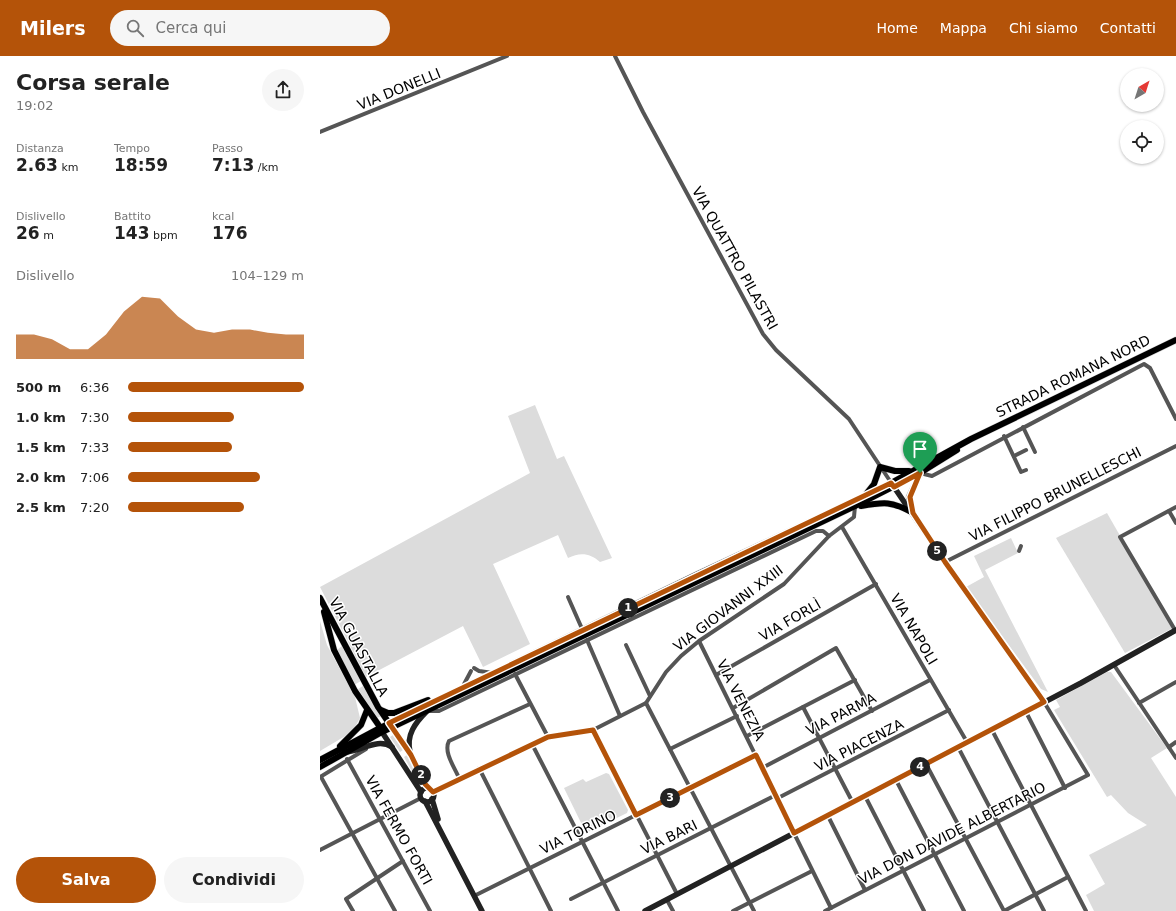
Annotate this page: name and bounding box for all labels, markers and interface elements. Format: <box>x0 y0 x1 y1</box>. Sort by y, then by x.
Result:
search box <box>110 10 390 46</box>
text: Milers <box>20 17 86 39</box>
icon: search <box>124 17 146 39</box>
text: Cerca qui <box>156 19 226 37</box>
text: Home <box>877 20 918 36</box>
text: Mappa <box>940 20 987 36</box>
text: Chi siamo <box>1009 20 1078 36</box>
text: Contatti <box>1100 20 1156 36</box>
street label: VIA DONELLI <box>355 65 443 113</box>
north arrow <box>1120 68 1164 112</box>
map controls <box>1120 68 1164 164</box>
button: share <box>262 69 304 111</box>
text: Corsa serale <box>16 70 170 95</box>
text: 19:02 <box>16 98 53 113</box>
button: locate <box>1120 120 1164 164</box>
text: Distanza <box>16 142 64 155</box>
text: Tempo <box>114 142 150 155</box>
text: Passo <box>212 142 243 155</box>
text: 2.63 <box>16 155 58 175</box>
text: 18:59 <box>114 155 168 175</box>
text: 7:13 <box>212 155 254 175</box>
text: km <box>58 161 79 174</box>
text: /km <box>254 161 279 174</box>
street label: VIA QUATTRO PILASTRI <box>689 184 781 332</box>
text: Dislivello <box>16 210 66 223</box>
text: Battito <box>114 210 151 223</box>
text: kcal <box>212 210 234 223</box>
text: 26 <box>16 223 40 243</box>
text: 143 <box>114 223 150 243</box>
text: 176 <box>212 223 248 243</box>
text: m <box>40 229 54 242</box>
text: bpm <box>150 229 178 242</box>
text: Dislivello <box>16 268 75 283</box>
text: 104–129 m <box>231 268 304 283</box>
street label: STRADA ROMANA NORD <box>993 332 1153 420</box>
text: 500 m <box>16 380 61 395</box>
text: 6:36 <box>80 380 109 395</box>
text: 1.0 km <box>16 410 66 425</box>
text: 7:30 <box>80 410 109 425</box>
pin <box>903 432 937 473</box>
icon: arrive <box>909 438 931 460</box>
text: 1.5 km <box>16 440 66 455</box>
text: 7:33 <box>80 440 109 455</box>
street label: VIA FILIPPO BRUNELLESCHI <box>966 444 1144 544</box>
text: 2.0 km <box>16 470 66 485</box>
text: 7:06 <box>80 470 109 485</box>
text: 2.5 km <box>16 500 66 515</box>
text: 7:20 <box>80 500 109 515</box>
pin: 5 <box>927 541 947 561</box>
text: 5 <box>933 544 941 557</box>
street label: VIA GIOVANNI XXIII <box>670 562 786 654</box>
street label: VIA NAPOLI <box>887 591 941 667</box>
street label: VIA GUASTALLA <box>326 595 392 700</box>
street label: VIA FORLÌ <box>756 596 824 644</box>
pin: 1 <box>618 598 638 618</box>
text: 1 <box>624 601 632 614</box>
street label: VIA VENEZIA <box>714 657 768 744</box>
street label: VIA PARMA <box>803 689 879 738</box>
street label: VIA PIACENZA <box>812 715 907 774</box>
pin: 4 <box>910 757 930 777</box>
text: 4 <box>916 760 924 773</box>
pin: 2 <box>411 765 431 785</box>
text: 2 <box>417 768 425 781</box>
street label: VIA FERMO FORTI <box>362 773 436 887</box>
street label: VIA DON DAVIDE ALBERTARIO <box>856 779 1048 887</box>
pin: 3 <box>660 788 680 808</box>
text: 3 <box>666 791 674 804</box>
street label: VIA TORINO <box>537 807 619 857</box>
street label: VIA BARI <box>638 816 700 858</box>
button: Salva <box>16 857 156 903</box>
button: Condividi <box>164 857 304 903</box>

